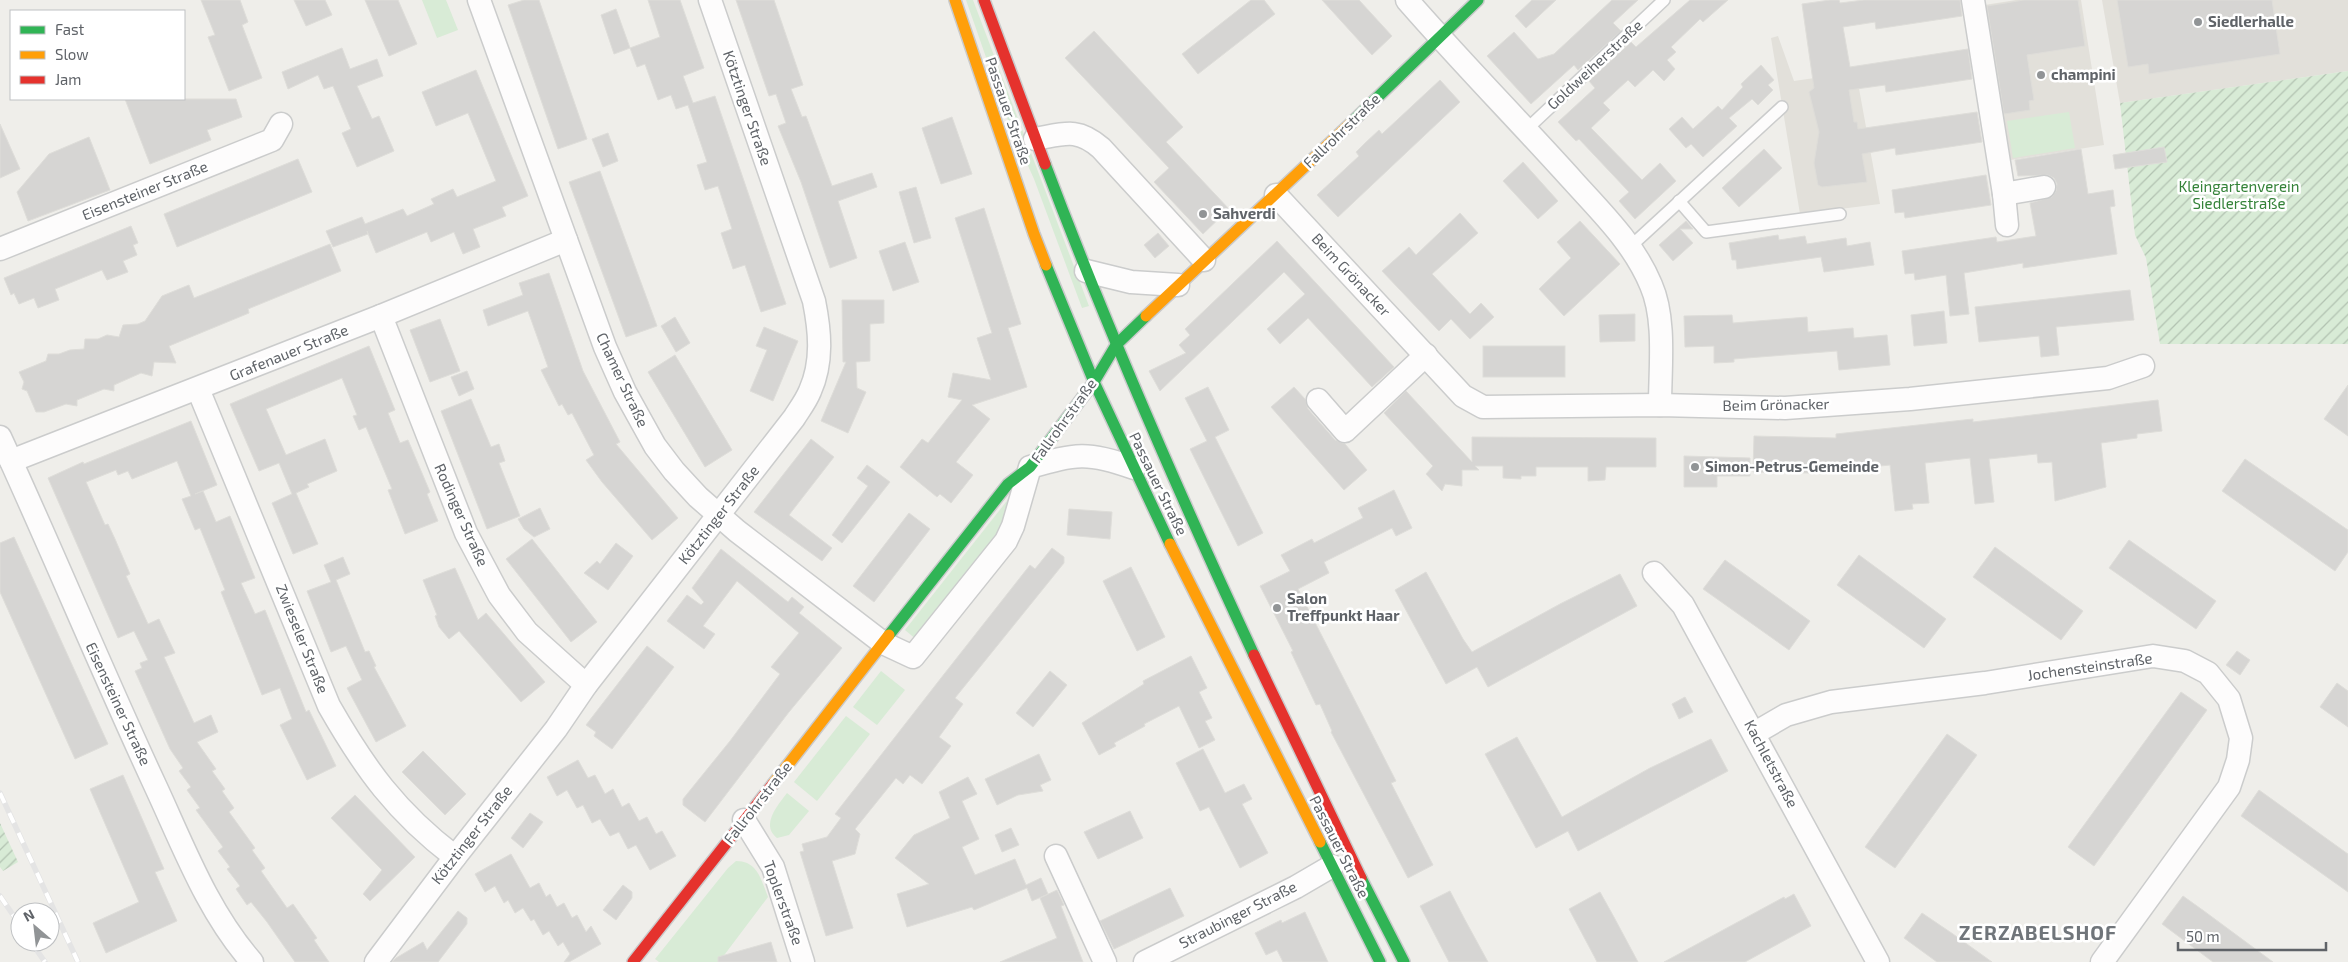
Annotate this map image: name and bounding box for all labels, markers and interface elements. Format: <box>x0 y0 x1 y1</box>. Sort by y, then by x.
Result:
legend <box>10 10 185 100</box>
place label: Siedlerhalle <box>2208 12 2294 30</box>
street label: Goldweiherstraße <box>1543 16 1646 113</box>
marker: Siedlerhalle <box>2192 16 2204 28</box>
text: Fast <box>55 20 85 38</box>
text: Slow <box>55 45 89 63</box>
street label: Kötztinger Straße <box>720 48 776 168</box>
street label: Passauer Straße <box>982 54 1036 167</box>
place label: champini <box>2051 65 2116 83</box>
marker: champini <box>2035 69 2047 81</box>
text: Jam <box>55 70 81 88</box>
street label: Fallrohrstraße <box>1299 89 1383 171</box>
street label: Eisensteiner Straße <box>79 157 210 223</box>
park label: Kleingartenverein Siedlerstraße <box>2178 177 2300 212</box>
place label: Sahverdi <box>1213 204 1276 222</box>
marker: Sahverdi <box>1197 208 1209 220</box>
street label: Beim Grönacker <box>1309 229 1395 320</box>
street label: Grafenauer Straße <box>227 320 351 384</box>
street label: Chamer Straße <box>593 329 653 430</box>
street label: Fallrohrstraße <box>1027 375 1100 466</box>
street label: Beim Grönacker <box>1722 394 1830 414</box>
street label: Passauer Straße <box>1126 429 1192 538</box>
place label: Simon-Petrus-Gemeinde <box>1705 457 1879 475</box>
street label: Rodinger Straße <box>431 460 493 569</box>
street label: Kötztinger Straße <box>674 461 762 567</box>
marker: Simon-Petrus-Gemeinde <box>1689 461 1701 473</box>
street label: Zwieseler Straße <box>273 581 333 696</box>
place label: Salon Treffpunkt Haar <box>1287 589 1400 624</box>
marker: Salon Treffpunkt Haar <box>1271 602 1283 614</box>
street label: Eisensteiner Straße <box>82 639 155 768</box>
street label: Jochensteinstraße <box>2026 648 2154 684</box>
street label: Kachletstraße <box>1741 716 1803 811</box>
street label: Fallrohrstraße <box>719 758 795 847</box>
street label: Kötztinger Straße <box>427 781 515 887</box>
street label: Passauer Straße <box>1306 792 1373 901</box>
street label: Toplerstraße <box>760 858 808 947</box>
street label: Straubinger Straße <box>1176 877 1299 952</box>
north arrow <box>10 902 60 952</box>
text: N <box>20 905 37 925</box>
district label: ZERZABELSHOF <box>1959 920 2117 944</box>
scale bar <box>2178 920 2326 952</box>
text: 50 m <box>2186 927 2220 945</box>

